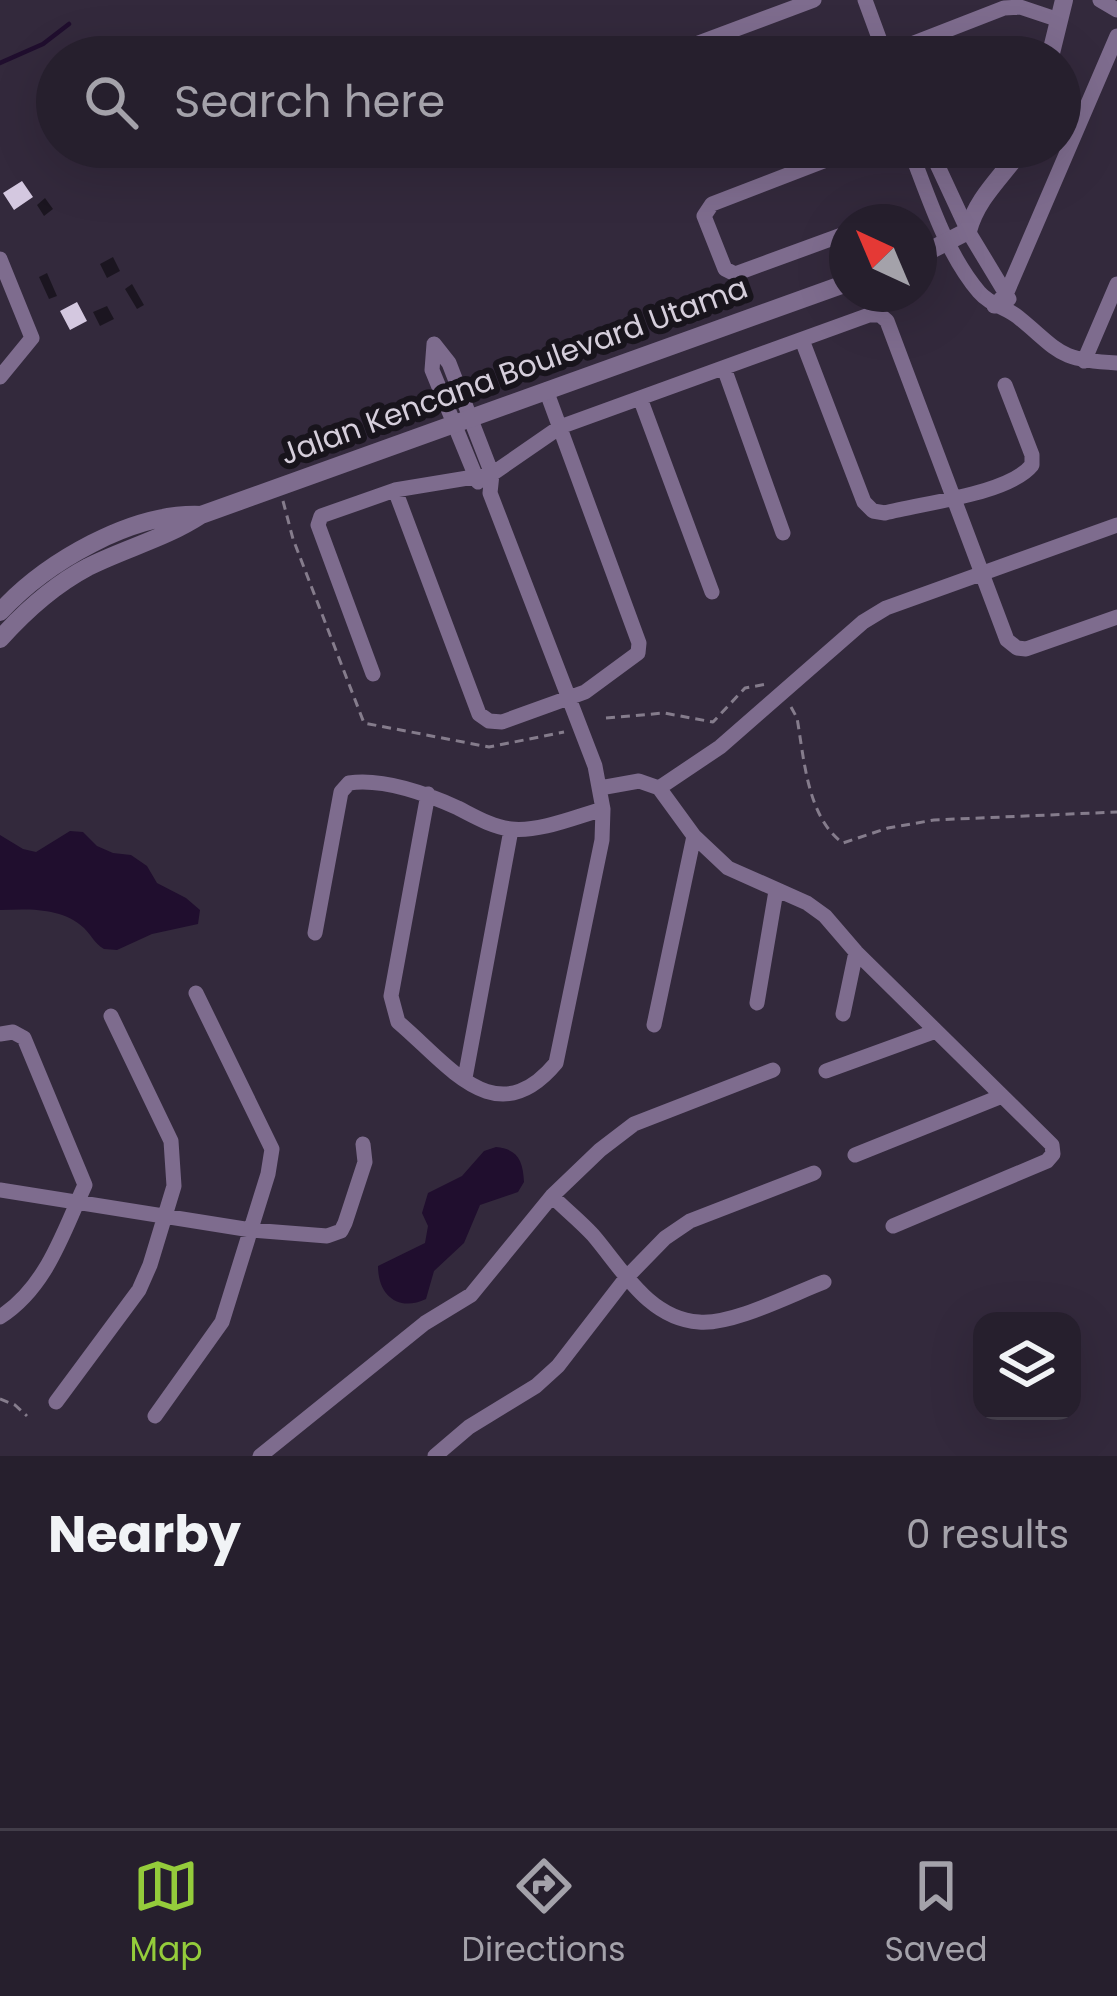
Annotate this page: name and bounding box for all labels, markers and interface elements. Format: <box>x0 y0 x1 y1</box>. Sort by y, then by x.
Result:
search box <box>36 36 1081 168</box>
icon: search <box>78 69 144 135</box>
text: Search here <box>174 70 445 133</box>
north arrow <box>829 204 937 312</box>
street label: Jalan Kencana Boulevard Utama <box>274 266 754 475</box>
map controls <box>973 1312 1081 1420</box>
button: layers <box>973 1312 1081 1420</box>
text: Nearby <box>48 1498 241 1570</box>
text: 0 results <box>906 1507 1069 1562</box>
tab: Map <box>130 1853 203 1975</box>
tab: Directions <box>462 1853 625 1975</box>
tab: Saved <box>885 1853 987 1975</box>

